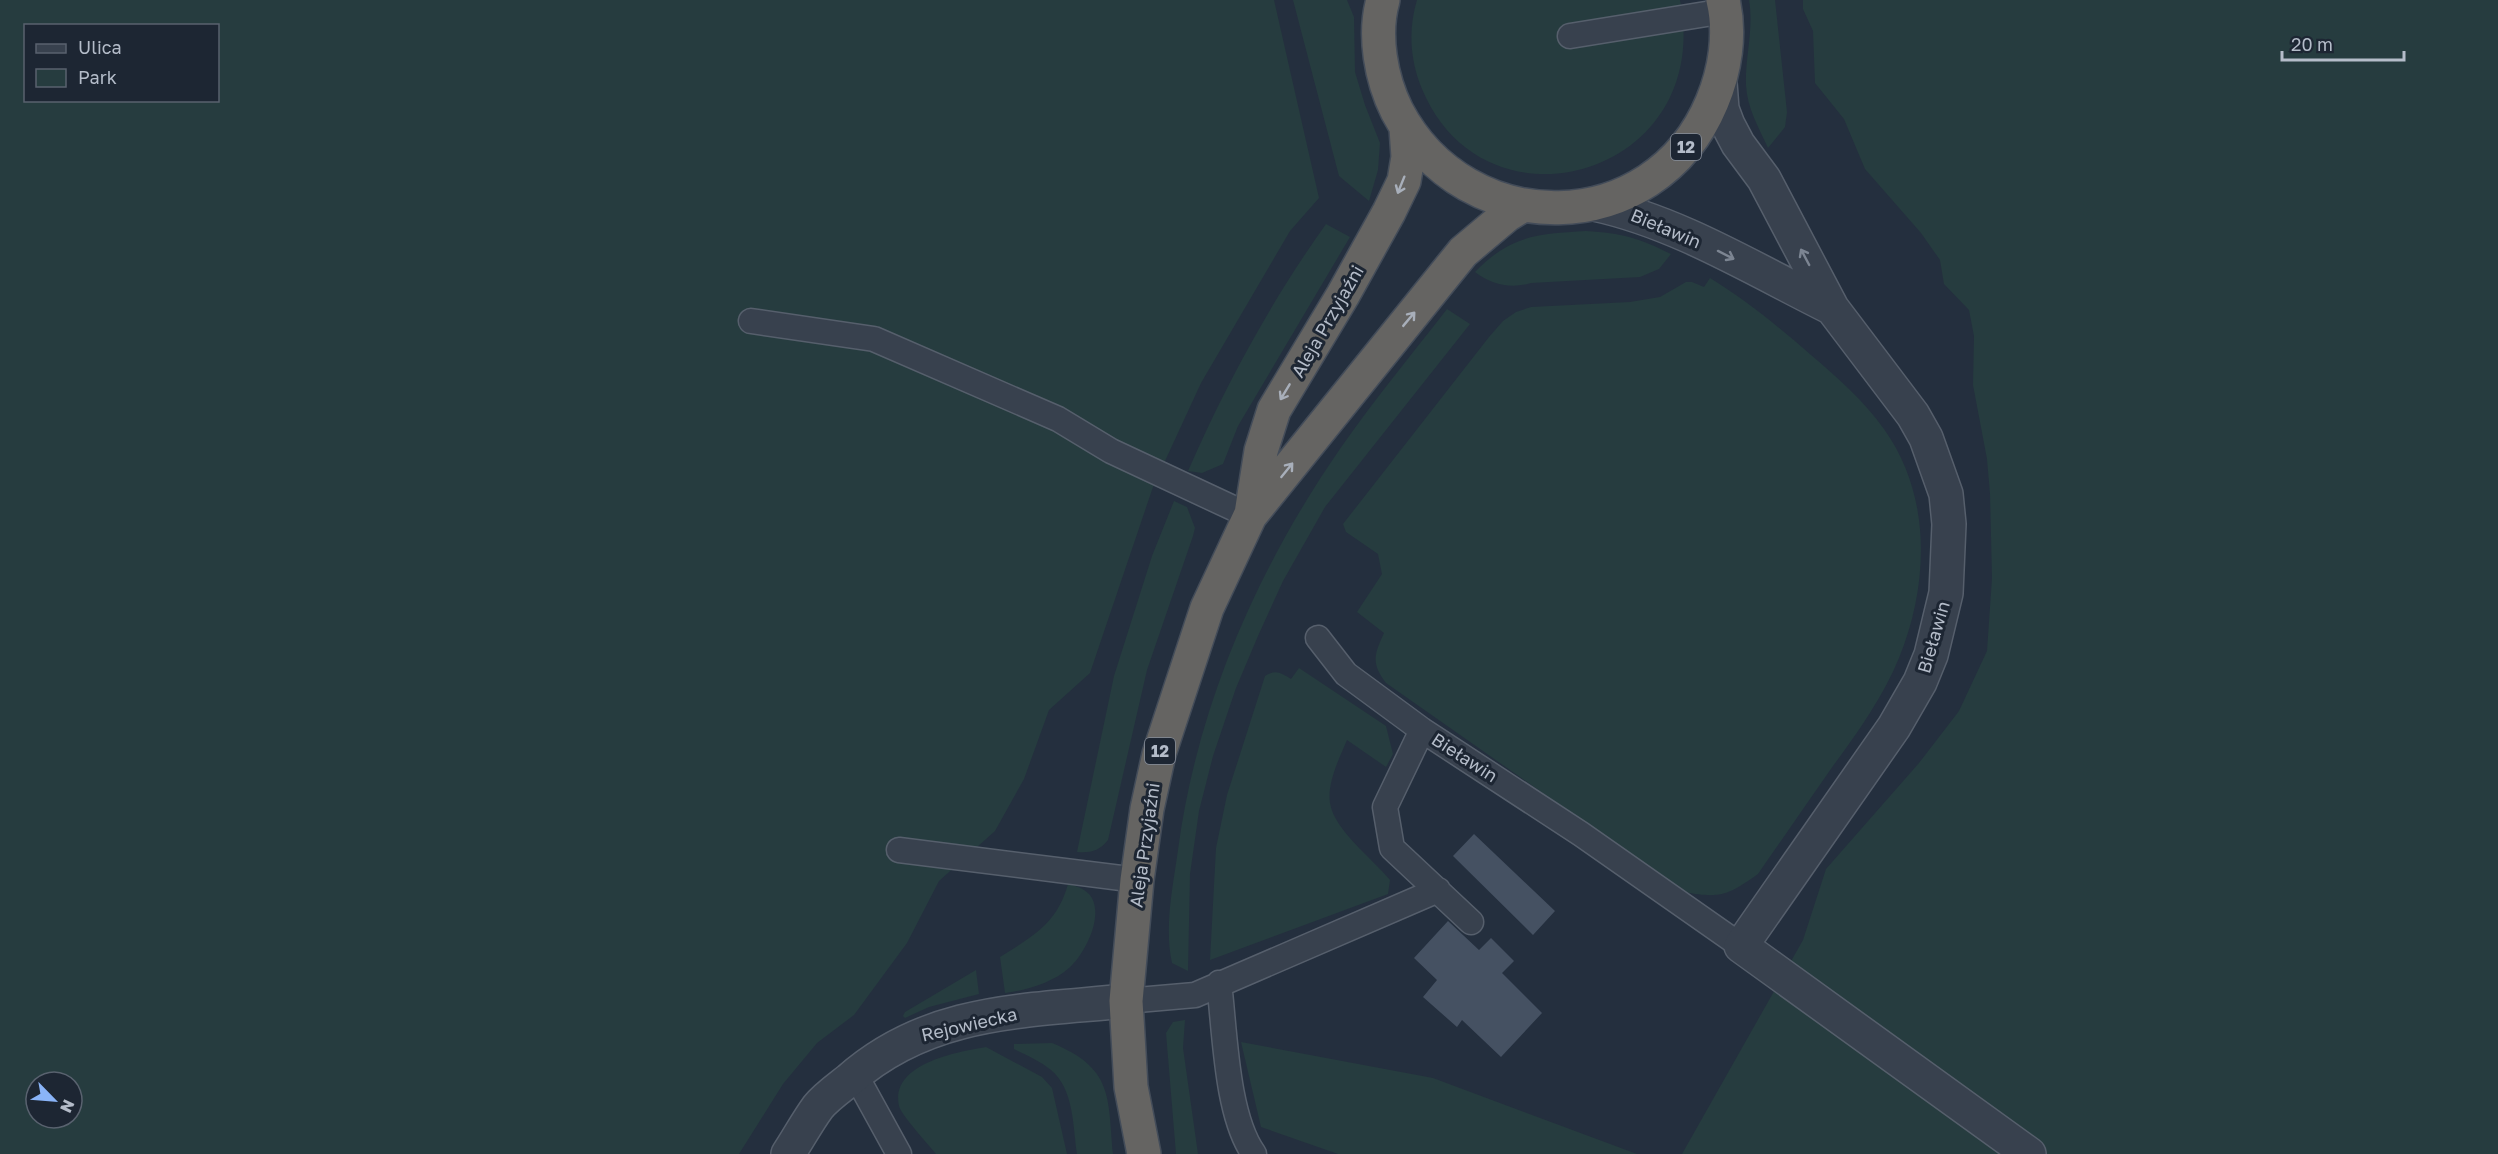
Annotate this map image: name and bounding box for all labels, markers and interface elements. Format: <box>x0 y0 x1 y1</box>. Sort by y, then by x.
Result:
legend <box>24 24 219 102</box>
scale bar <box>2282 24 2404 62</box>
text: 20 m <box>2291 33 2333 55</box>
text: Ulica <box>78 36 122 58</box>
text: Park <box>78 66 117 88</box>
road number: 12 <box>1671 134 1701 160</box>
one-way arrow <box>1395 176 1406 194</box>
street label: Bieławin <box>1628 203 1704 253</box>
one-way arrow <box>1799 248 1810 266</box>
one-way arrow <box>1717 249 1734 261</box>
street label: Aleja Przyjaźni <box>1286 261 1368 381</box>
one-way arrow <box>1403 311 1416 327</box>
one-way arrow <box>1279 383 1291 400</box>
one-way arrow <box>1280 463 1293 479</box>
street label: Bieławin <box>1912 598 1954 676</box>
street label: Bieławin <box>1428 728 1502 786</box>
road number: 12 <box>1145 738 1175 764</box>
street label: Aleja Przyjaźni <box>1124 781 1164 909</box>
street label: Rejowiecka <box>919 1002 1019 1046</box>
north arrow <box>24 1070 84 1130</box>
text: N <box>56 1097 79 1116</box>

